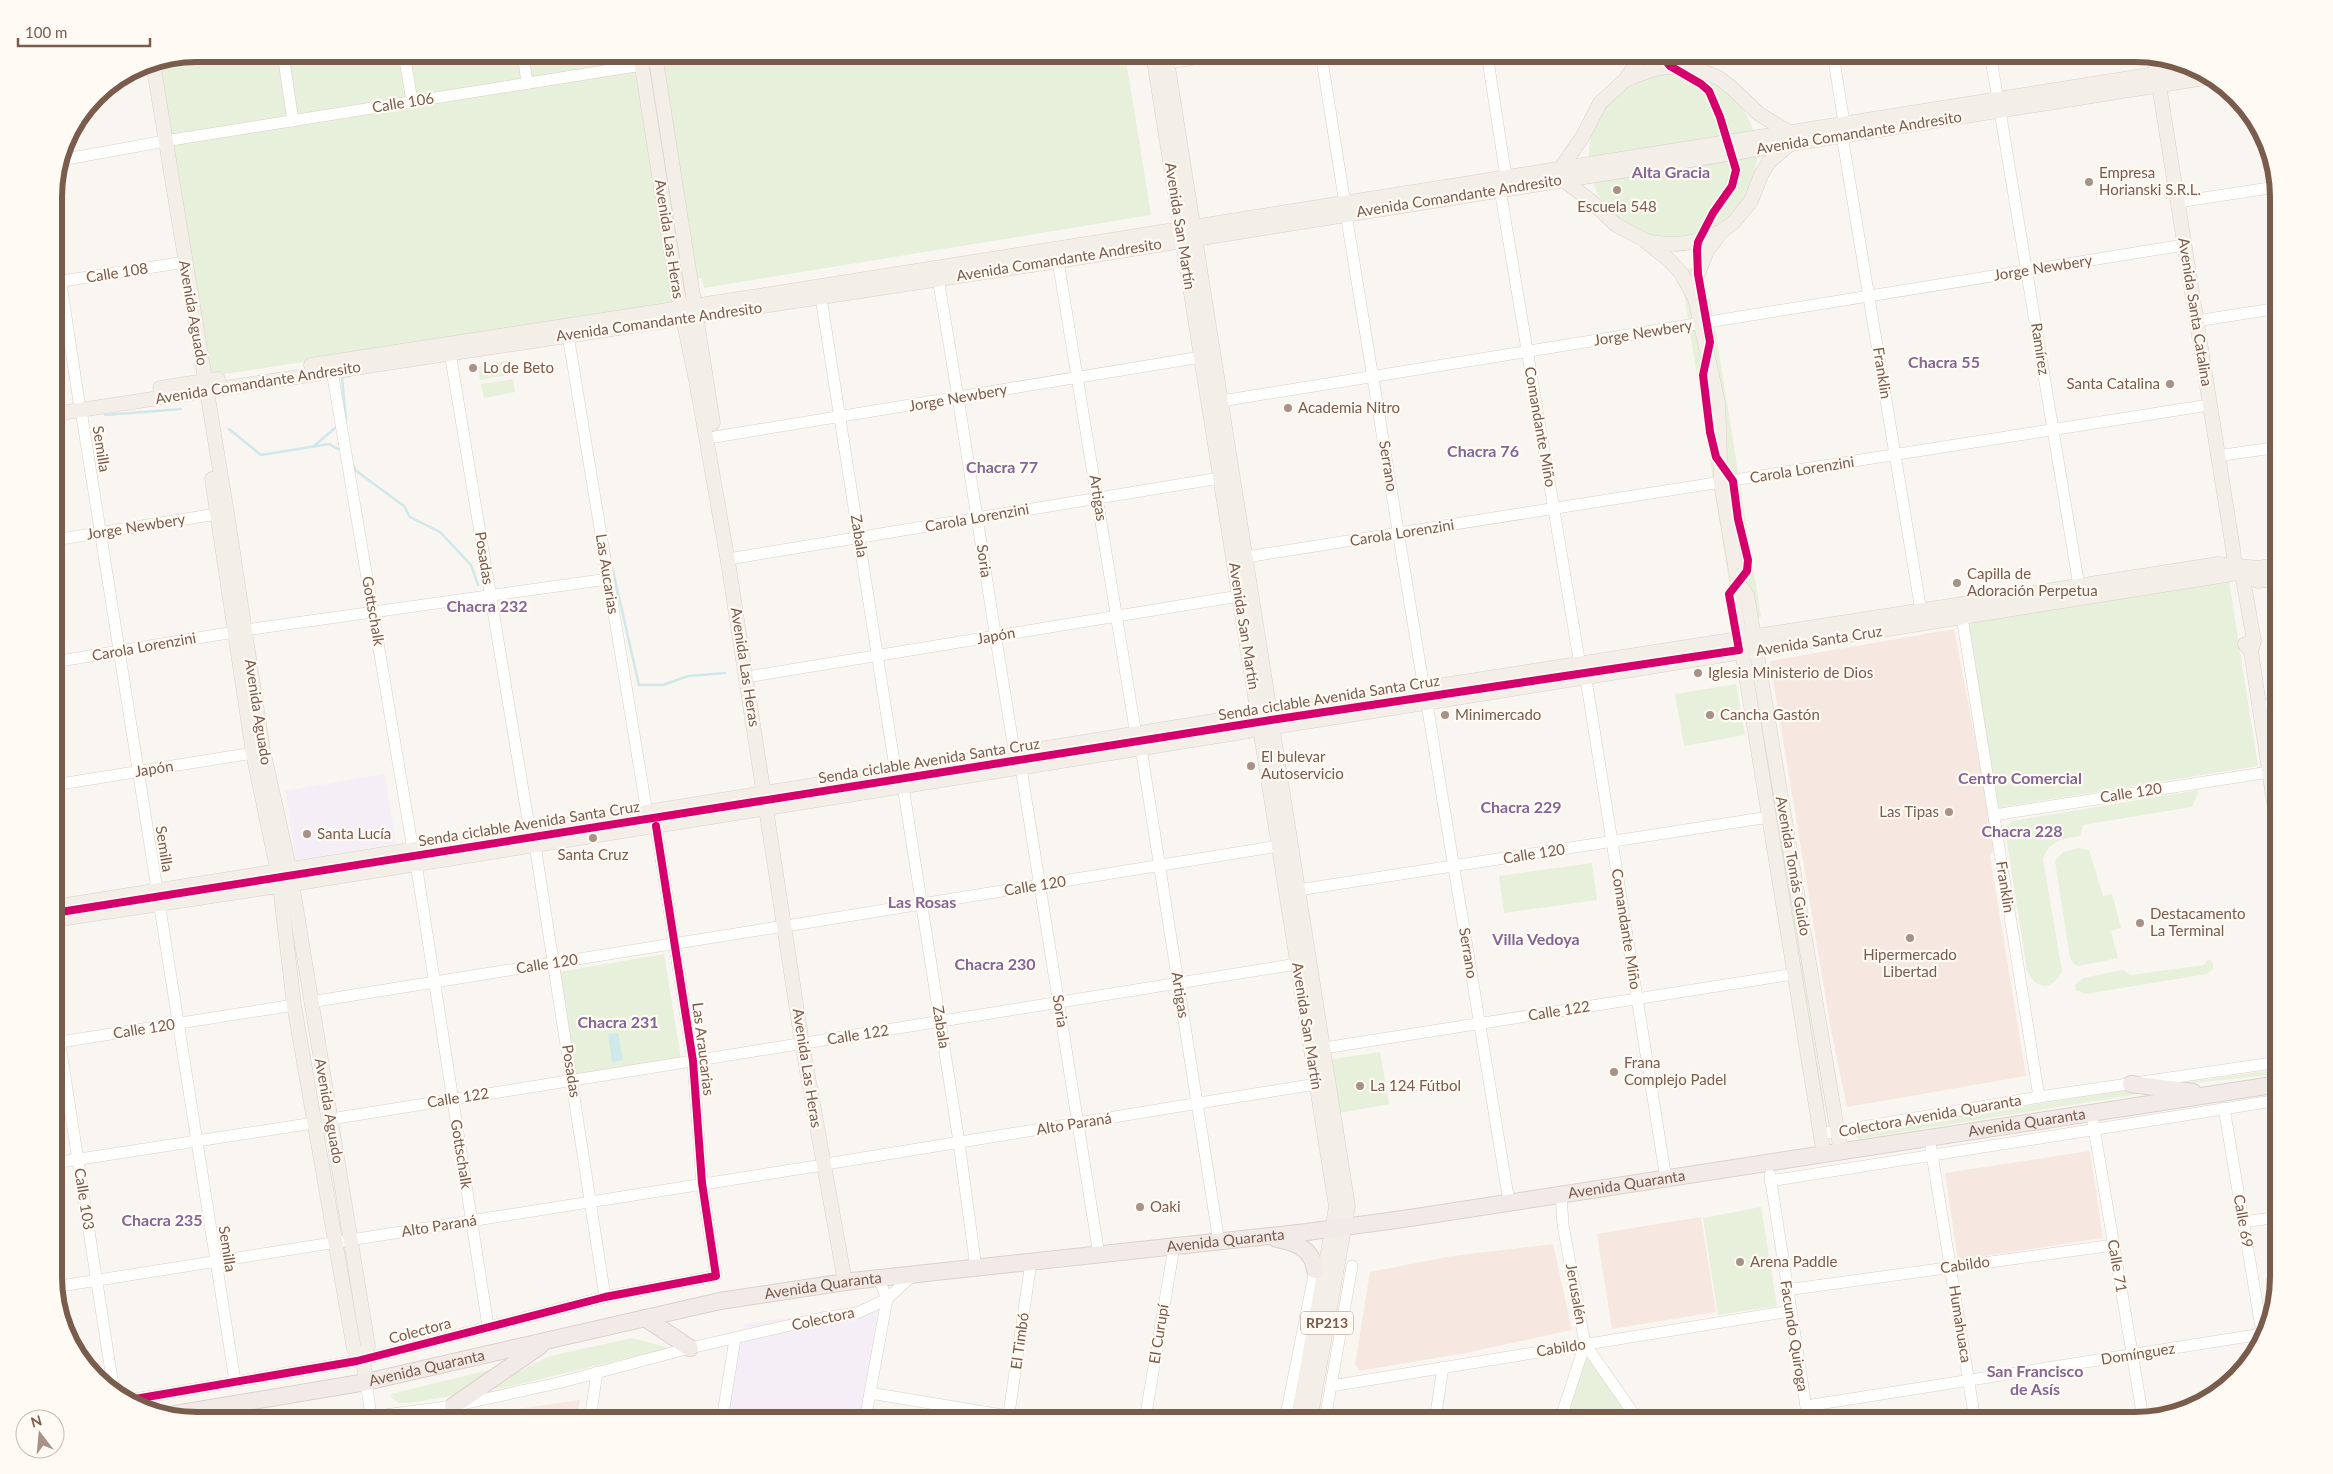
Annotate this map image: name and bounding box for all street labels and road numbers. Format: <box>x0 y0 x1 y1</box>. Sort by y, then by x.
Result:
street label: Calle 106 <box>371 88 435 116</box>
street label: Avenida Comandante Andresito <box>1755 107 1963 157</box>
street label: Avenida San Martín <box>1162 161 1200 291</box>
street label: Avenida Comandante Andresito <box>1355 170 1563 220</box>
street label: Avenida Las Heras <box>652 178 688 300</box>
street label: Avenida Comandante Andresito <box>955 234 1163 284</box>
street label: Avenida Santa Catalina <box>2175 236 2217 387</box>
street label: Jorge Newbery <box>1992 250 2094 284</box>
street label: Calle 108 <box>85 258 149 286</box>
street label: Avenida Aguado <box>176 259 212 367</box>
street label: Avenida Comandante Andresito <box>555 298 763 344</box>
street label: Jorge Newbery <box>1592 315 1694 349</box>
street label: Ramírez <box>2028 321 2054 376</box>
street label: Franklin <box>1870 346 1896 400</box>
street label: Avenida Comandante Andresito <box>154 357 362 407</box>
street label: Comandante Miño <box>1522 365 1560 488</box>
street label: Jorge Newbery <box>907 379 1009 415</box>
street label: Semilla <box>89 424 115 473</box>
street label: Serrano <box>1376 439 1402 493</box>
street label: Carola Lorenzini <box>1748 452 1855 486</box>
street label: Artigas <box>1086 473 1112 522</box>
street label: Carola Lorenzini <box>923 499 1030 535</box>
street label: Jorge Newbery <box>85 509 187 543</box>
street label: Zabala <box>848 513 872 559</box>
street label: Carola Lorenzini <box>1348 515 1455 549</box>
street label: Posadas <box>472 530 498 586</box>
street label: Las Aucarias <box>593 532 623 615</box>
street label: Soria <box>974 543 996 579</box>
street label: Avenida San Martín <box>1226 561 1264 691</box>
street label: Gottschalk <box>359 575 389 647</box>
street label: Avenida Las Heras <box>728 606 764 728</box>
street label: Avenida Santa Cruz <box>1754 621 1884 659</box>
street label: Japón <box>975 623 1016 647</box>
street label: Carola Lorenzini <box>90 628 197 664</box>
street label: Avenida Aguado <box>242 658 276 766</box>
street label: Senda ciclable Avenida Santa Cruz <box>1217 671 1441 723</box>
street label: Senda ciclable Avenida Santa Cruz <box>817 734 1041 786</box>
street label: Japón <box>133 756 174 780</box>
street label: Calle 120 <box>2099 778 2163 806</box>
street label: Avenida Tomás Guido <box>1773 795 1815 937</box>
street label: Senda ciclable Avenida Santa Cruz <box>417 797 641 849</box>
street label: Semilla <box>152 824 178 873</box>
street label: Calle 120 <box>1502 839 1566 867</box>
street label: Franklin <box>1993 860 2019 914</box>
street label: Comandante Miño <box>1609 867 1645 991</box>
street label: Calle 120 <box>1003 871 1067 899</box>
street label: Serrano <box>1456 926 1482 980</box>
street label: Calle 120 <box>515 949 579 977</box>
street label: Avenida San Martín <box>1289 961 1327 1091</box>
street label: Artigas <box>1168 970 1194 1019</box>
street label: Soria <box>1050 993 1072 1029</box>
street label: Calle 122 <box>1527 996 1591 1024</box>
street label: Las Araucarias <box>689 1001 719 1097</box>
street label: Zabala <box>930 1004 954 1050</box>
street label: Avenida Las Heras <box>790 1007 826 1129</box>
street label: Calle 120 <box>112 1014 176 1042</box>
street label: Calle 122 <box>826 1020 890 1048</box>
street label: Posadas <box>559 1043 585 1099</box>
street label: Avenida Aguado <box>312 1057 348 1165</box>
street label: Calle 122 <box>426 1083 490 1111</box>
street label: Colectora Avenida Quaranta <box>1837 1090 2023 1140</box>
street label: Avenida Quaranta <box>1967 1104 2087 1140</box>
street label: Alto Paraná <box>1035 1108 1113 1138</box>
street label: Gottschalk <box>448 1118 476 1190</box>
street label: Avenida Quaranta <box>1567 1166 1686 1201</box>
street label: Calle 103 <box>71 1167 99 1231</box>
street label: Calle 69 <box>2230 1193 2258 1249</box>
street label: Alto Paraná <box>400 1210 478 1240</box>
street label: Semilla <box>215 1224 241 1273</box>
street label: Avenida Quaranta <box>1166 1224 1285 1255</box>
street label: Calle 71 <box>2104 1238 2132 1294</box>
street label: Cabildo <box>1939 1252 1991 1276</box>
street label: Jerusalén <box>1563 1262 1591 1326</box>
street label: Avenida Quaranta <box>763 1268 883 1302</box>
street label: Facundo Quiroga <box>1777 1279 1813 1393</box>
street label: Humahuaca <box>1946 1284 1976 1364</box>
street label: El Curupí <box>1144 1301 1172 1365</box>
street label: Colectora <box>790 1303 856 1333</box>
street label: El Timbó <box>1006 1311 1032 1370</box>
road number: RP213 <box>1301 1312 1353 1335</box>
street label: Colectora <box>387 1313 453 1347</box>
street label: Cabildo <box>1535 1334 1587 1360</box>
street label: Domínguez <box>2099 1338 2176 1368</box>
street label: Avenida Quaranta <box>367 1345 486 1389</box>

